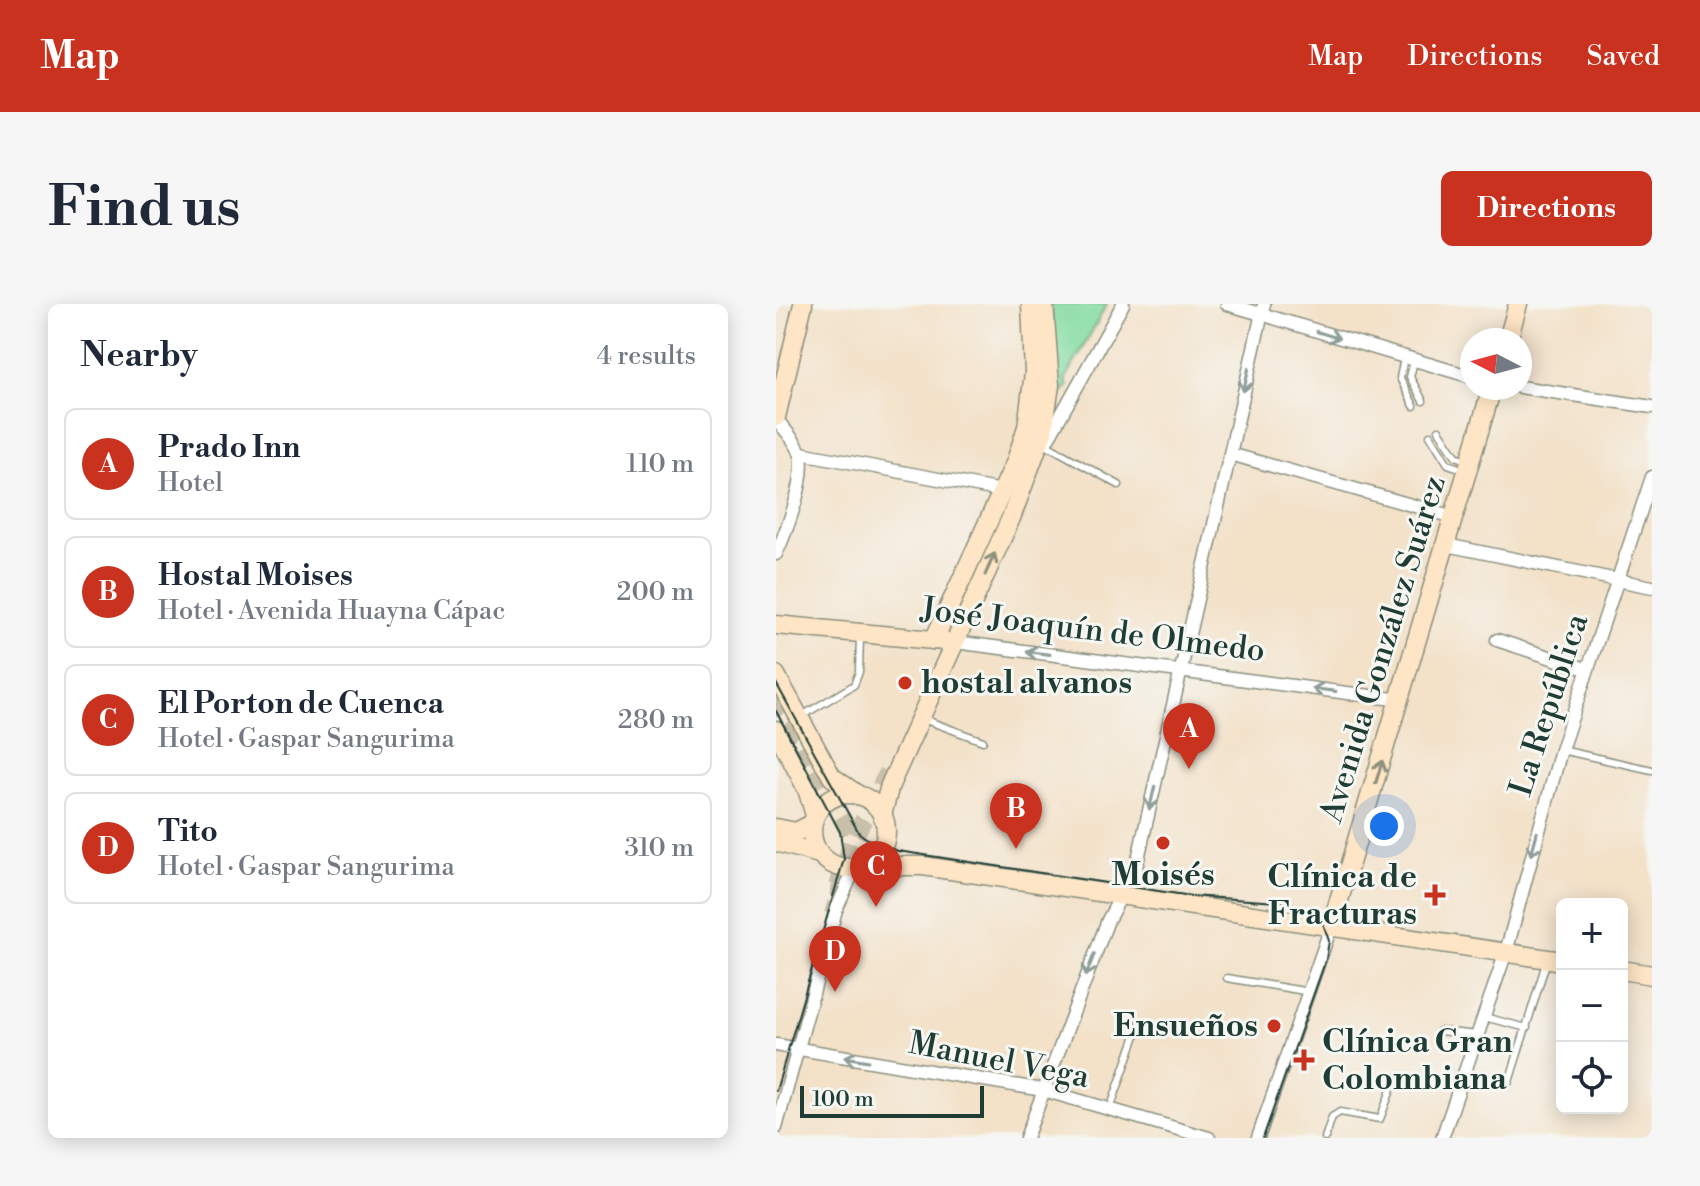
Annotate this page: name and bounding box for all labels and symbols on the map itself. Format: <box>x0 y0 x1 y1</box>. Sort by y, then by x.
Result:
north arrow <box>1460 328 1532 400</box>
one-way arrow <box>1315 329 1340 343</box>
one-way arrow <box>1238 367 1253 392</box>
street label: Avenida González Suárez <box>1311 471 1455 828</box>
one-way arrow <box>983 552 998 576</box>
street label: José Joaquín de Olmedo <box>918 589 1267 671</box>
street label: La República <box>1501 608 1598 801</box>
one-way arrow <box>1025 645 1052 660</box>
place label: hostal alvanos <box>921 663 1132 703</box>
marker: hostal alvanos <box>896 674 914 692</box>
one-way arrow <box>1311 682 1338 697</box>
pin: A <box>1163 703 1215 769</box>
one-way arrow <box>1372 759 1387 785</box>
pin: B <box>990 783 1042 849</box>
one-way arrow <box>1144 784 1159 810</box>
your location <box>1364 806 1404 846</box>
one-way arrow <box>1525 830 1540 856</box>
marker: Moisés <box>1154 834 1172 852</box>
pin: C <box>850 841 902 907</box>
place label: Moisés <box>1111 855 1215 895</box>
place label: Clínica de Fracturas <box>1267 857 1417 934</box>
marker: Clínica de Fracturas <box>1424 884 1446 906</box>
pin: D <box>809 926 861 992</box>
one-way arrow <box>1082 952 1096 977</box>
place label: Ensueños <box>1113 1006 1258 1046</box>
marker: Ensueños <box>1265 1017 1283 1035</box>
place label: Clínica Gran Colombiana <box>1322 1022 1513 1099</box>
street label: Manuel Vega <box>905 1023 1093 1097</box>
marker: Clínica Gran Colombiana <box>1293 1049 1315 1071</box>
one-way arrow <box>844 1051 869 1066</box>
scale bar <box>800 1082 984 1118</box>

